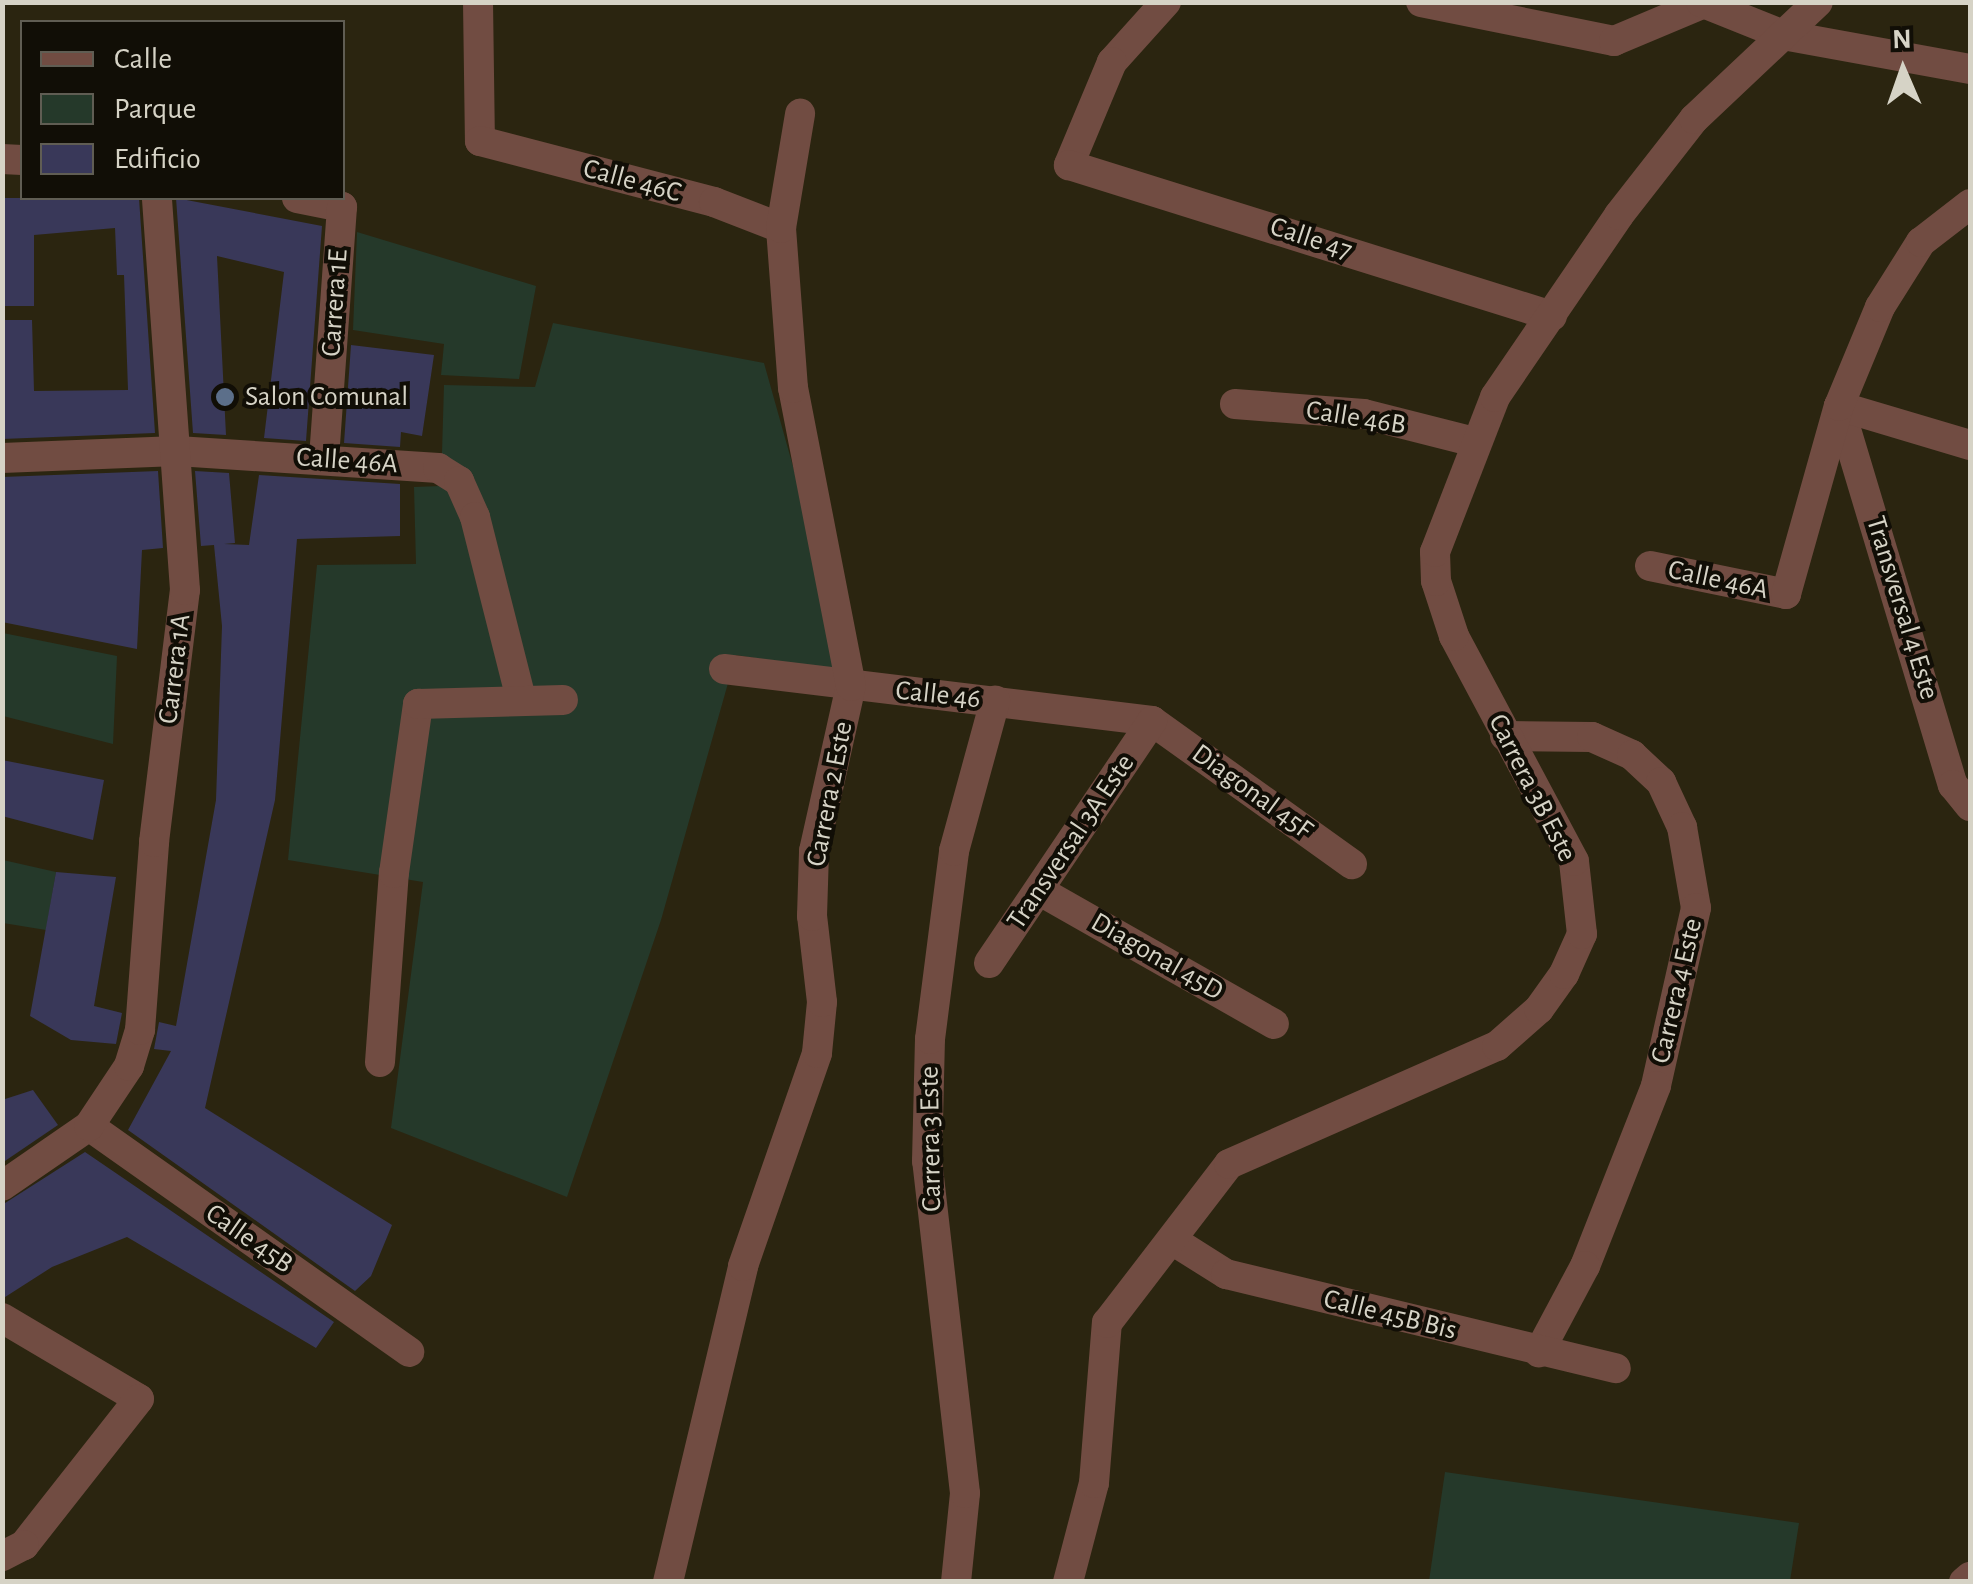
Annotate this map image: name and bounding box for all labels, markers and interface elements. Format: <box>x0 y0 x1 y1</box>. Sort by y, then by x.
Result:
legend <box>20 20 345 200</box>
north arrow <box>1853 20 1953 120</box>
text: N <box>1892 26 1912 54</box>
text: Calle <box>114 44 172 74</box>
text: Parque <box>114 94 196 124</box>
text: Edificio <box>114 144 201 174</box>
street label: Calle 46C <box>579 152 685 210</box>
street label: Calle 47 <box>1266 210 1356 268</box>
street label: Carrera 1E <box>314 248 356 358</box>
place label: Salon Comunal <box>245 380 408 414</box>
marker: Salon Comunal <box>214 386 236 408</box>
street label: Calle 46B <box>1304 394 1408 442</box>
street label: Calle 46A <box>295 441 399 481</box>
street label: Transversal 4 Este <box>1858 512 1946 704</box>
street label: Calle 46A <box>1665 553 1771 607</box>
street label: Carrera 1A <box>152 612 198 726</box>
street label: Calle 46 <box>894 674 982 716</box>
street label: Carrera 3B Este <box>1480 709 1584 867</box>
street label: Carrera 2 Este <box>799 719 861 869</box>
street label: Diagonal 45F <box>1185 737 1319 847</box>
street label: Transversal 3A Este <box>1000 748 1142 936</box>
street label: Diagonal 45D <box>1085 906 1229 1008</box>
street label: Carrera 4 Este <box>1644 915 1710 1067</box>
street label: Carrera 3 Este <box>913 1066 949 1212</box>
street label: Calle 45B <box>199 1197 299 1281</box>
street label: Calle 45B Bis <box>1320 1282 1460 1348</box>

